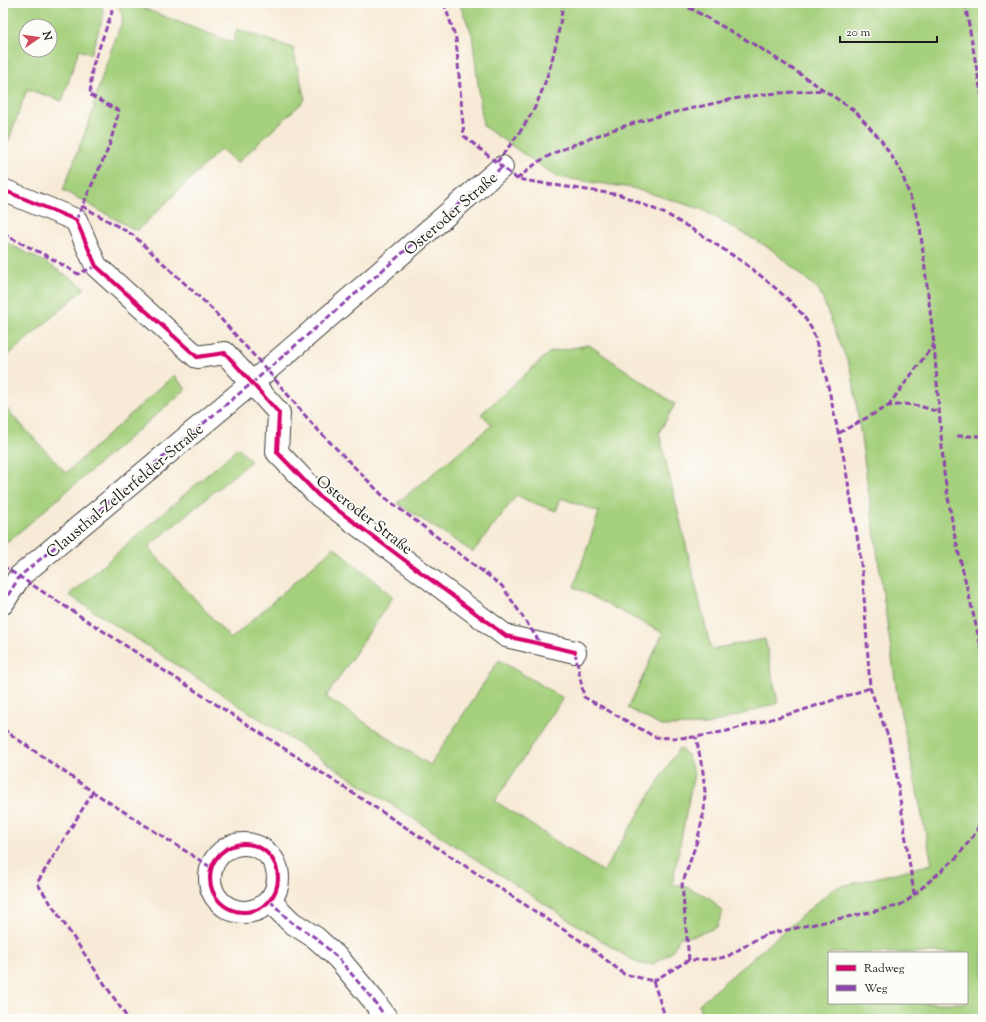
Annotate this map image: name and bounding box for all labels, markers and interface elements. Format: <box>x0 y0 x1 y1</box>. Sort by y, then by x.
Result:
north arrow <box>18 18 58 58</box>
scale bar <box>840 18 937 44</box>
text: 20 m <box>846 24 871 42</box>
text: N <box>38 29 56 42</box>
street label: Osteroder Straße <box>400 168 504 262</box>
street label: Clausthal-Zellerfelder-Straße <box>42 419 209 565</box>
street label: Osteroder Straße <box>310 471 417 561</box>
legend <box>828 952 968 1004</box>
text: Radweg <box>864 960 905 978</box>
text: Weg <box>864 980 888 998</box>

